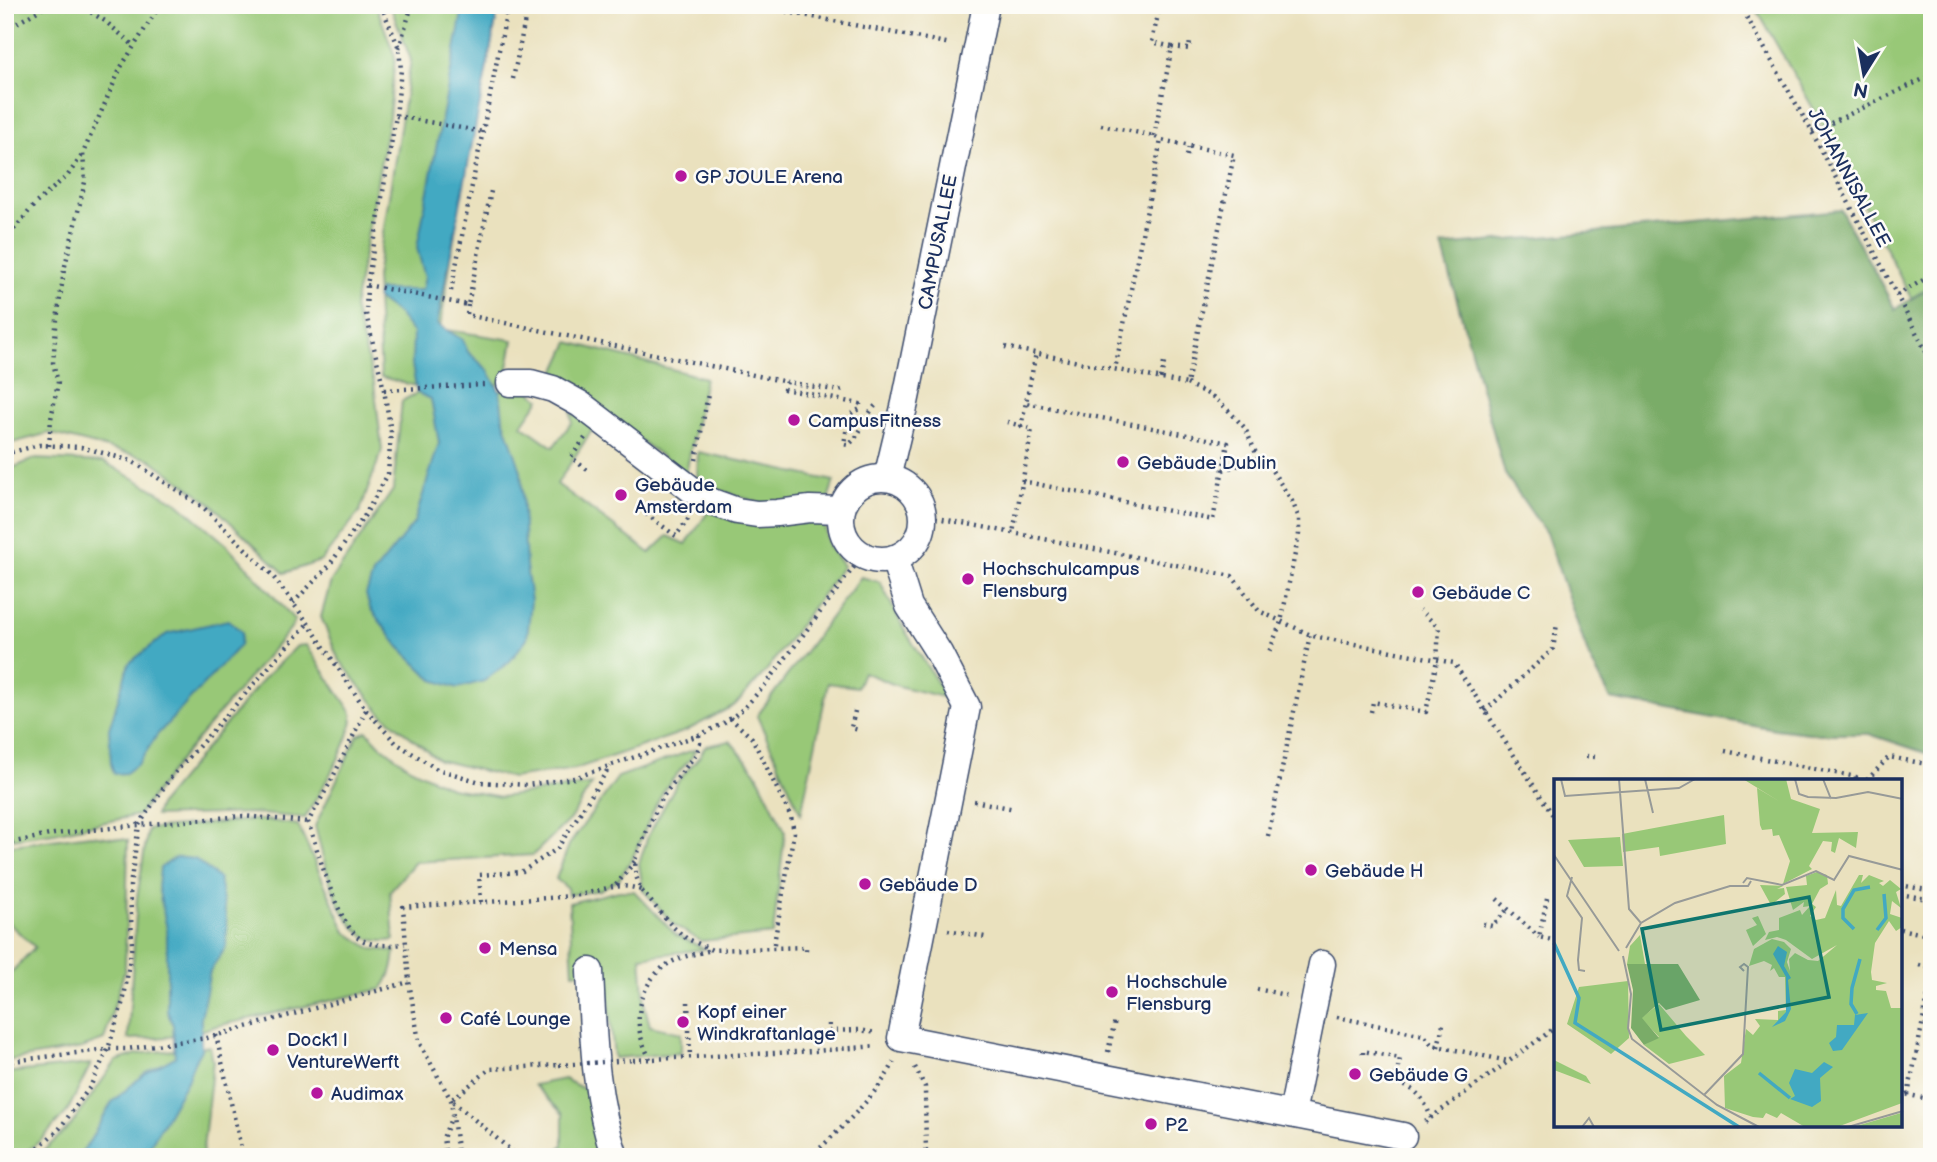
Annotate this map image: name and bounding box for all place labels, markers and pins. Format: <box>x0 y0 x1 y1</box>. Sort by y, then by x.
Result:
place label: GP JOULE Arena <box>695 166 843 189</box>
marker: GP JOULE Arena <box>673 168 689 184</box>
place label: CampusFitness <box>808 410 941 433</box>
marker: CampusFitness <box>786 412 802 428</box>
place label: Gebäude Dublin <box>1137 452 1276 475</box>
marker: Gebäude Dublin <box>1115 454 1131 470</box>
place label: Gebäude Amsterdam <box>635 474 732 519</box>
marker: Gebäude Amsterdam <box>613 487 629 503</box>
place label: Hochschulcampus Flensburg <box>982 558 1139 603</box>
marker: Hochschulcampus Flensburg <box>960 571 976 587</box>
place label: Gebäude C <box>1432 582 1530 605</box>
marker: Gebäude C <box>1410 584 1426 600</box>
place label: Gebäude H <box>1325 860 1424 883</box>
marker: Gebäude H <box>1303 862 1319 878</box>
place label: Gebäude D <box>879 874 978 897</box>
marker: Gebäude D <box>857 876 873 892</box>
place label: Mensa <box>499 938 558 961</box>
marker: Mensa <box>477 940 493 956</box>
place label: Hochschule Flensburg <box>1126 971 1227 1016</box>
marker: Hochschule Flensburg <box>1104 984 1120 1000</box>
place label: Kopf einer Windkraftanlage <box>697 1001 836 1046</box>
place label: Café Lounge <box>460 1008 571 1031</box>
marker: Café Lounge <box>438 1010 454 1026</box>
marker: Kopf einer Windkraftanlage <box>675 1014 691 1030</box>
place label: Dock1 | VentureWerft <box>287 1029 400 1074</box>
marker: Dock1 | VentureWerft <box>265 1042 281 1058</box>
place label: Gebäude G <box>1369 1064 1468 1087</box>
marker: Gebäude G <box>1347 1066 1363 1082</box>
place label: Audimax <box>331 1083 404 1106</box>
marker: Audimax <box>309 1085 325 1101</box>
place label: P2 <box>1165 1114 1189 1137</box>
marker: P2 <box>1143 1116 1159 1132</box>

